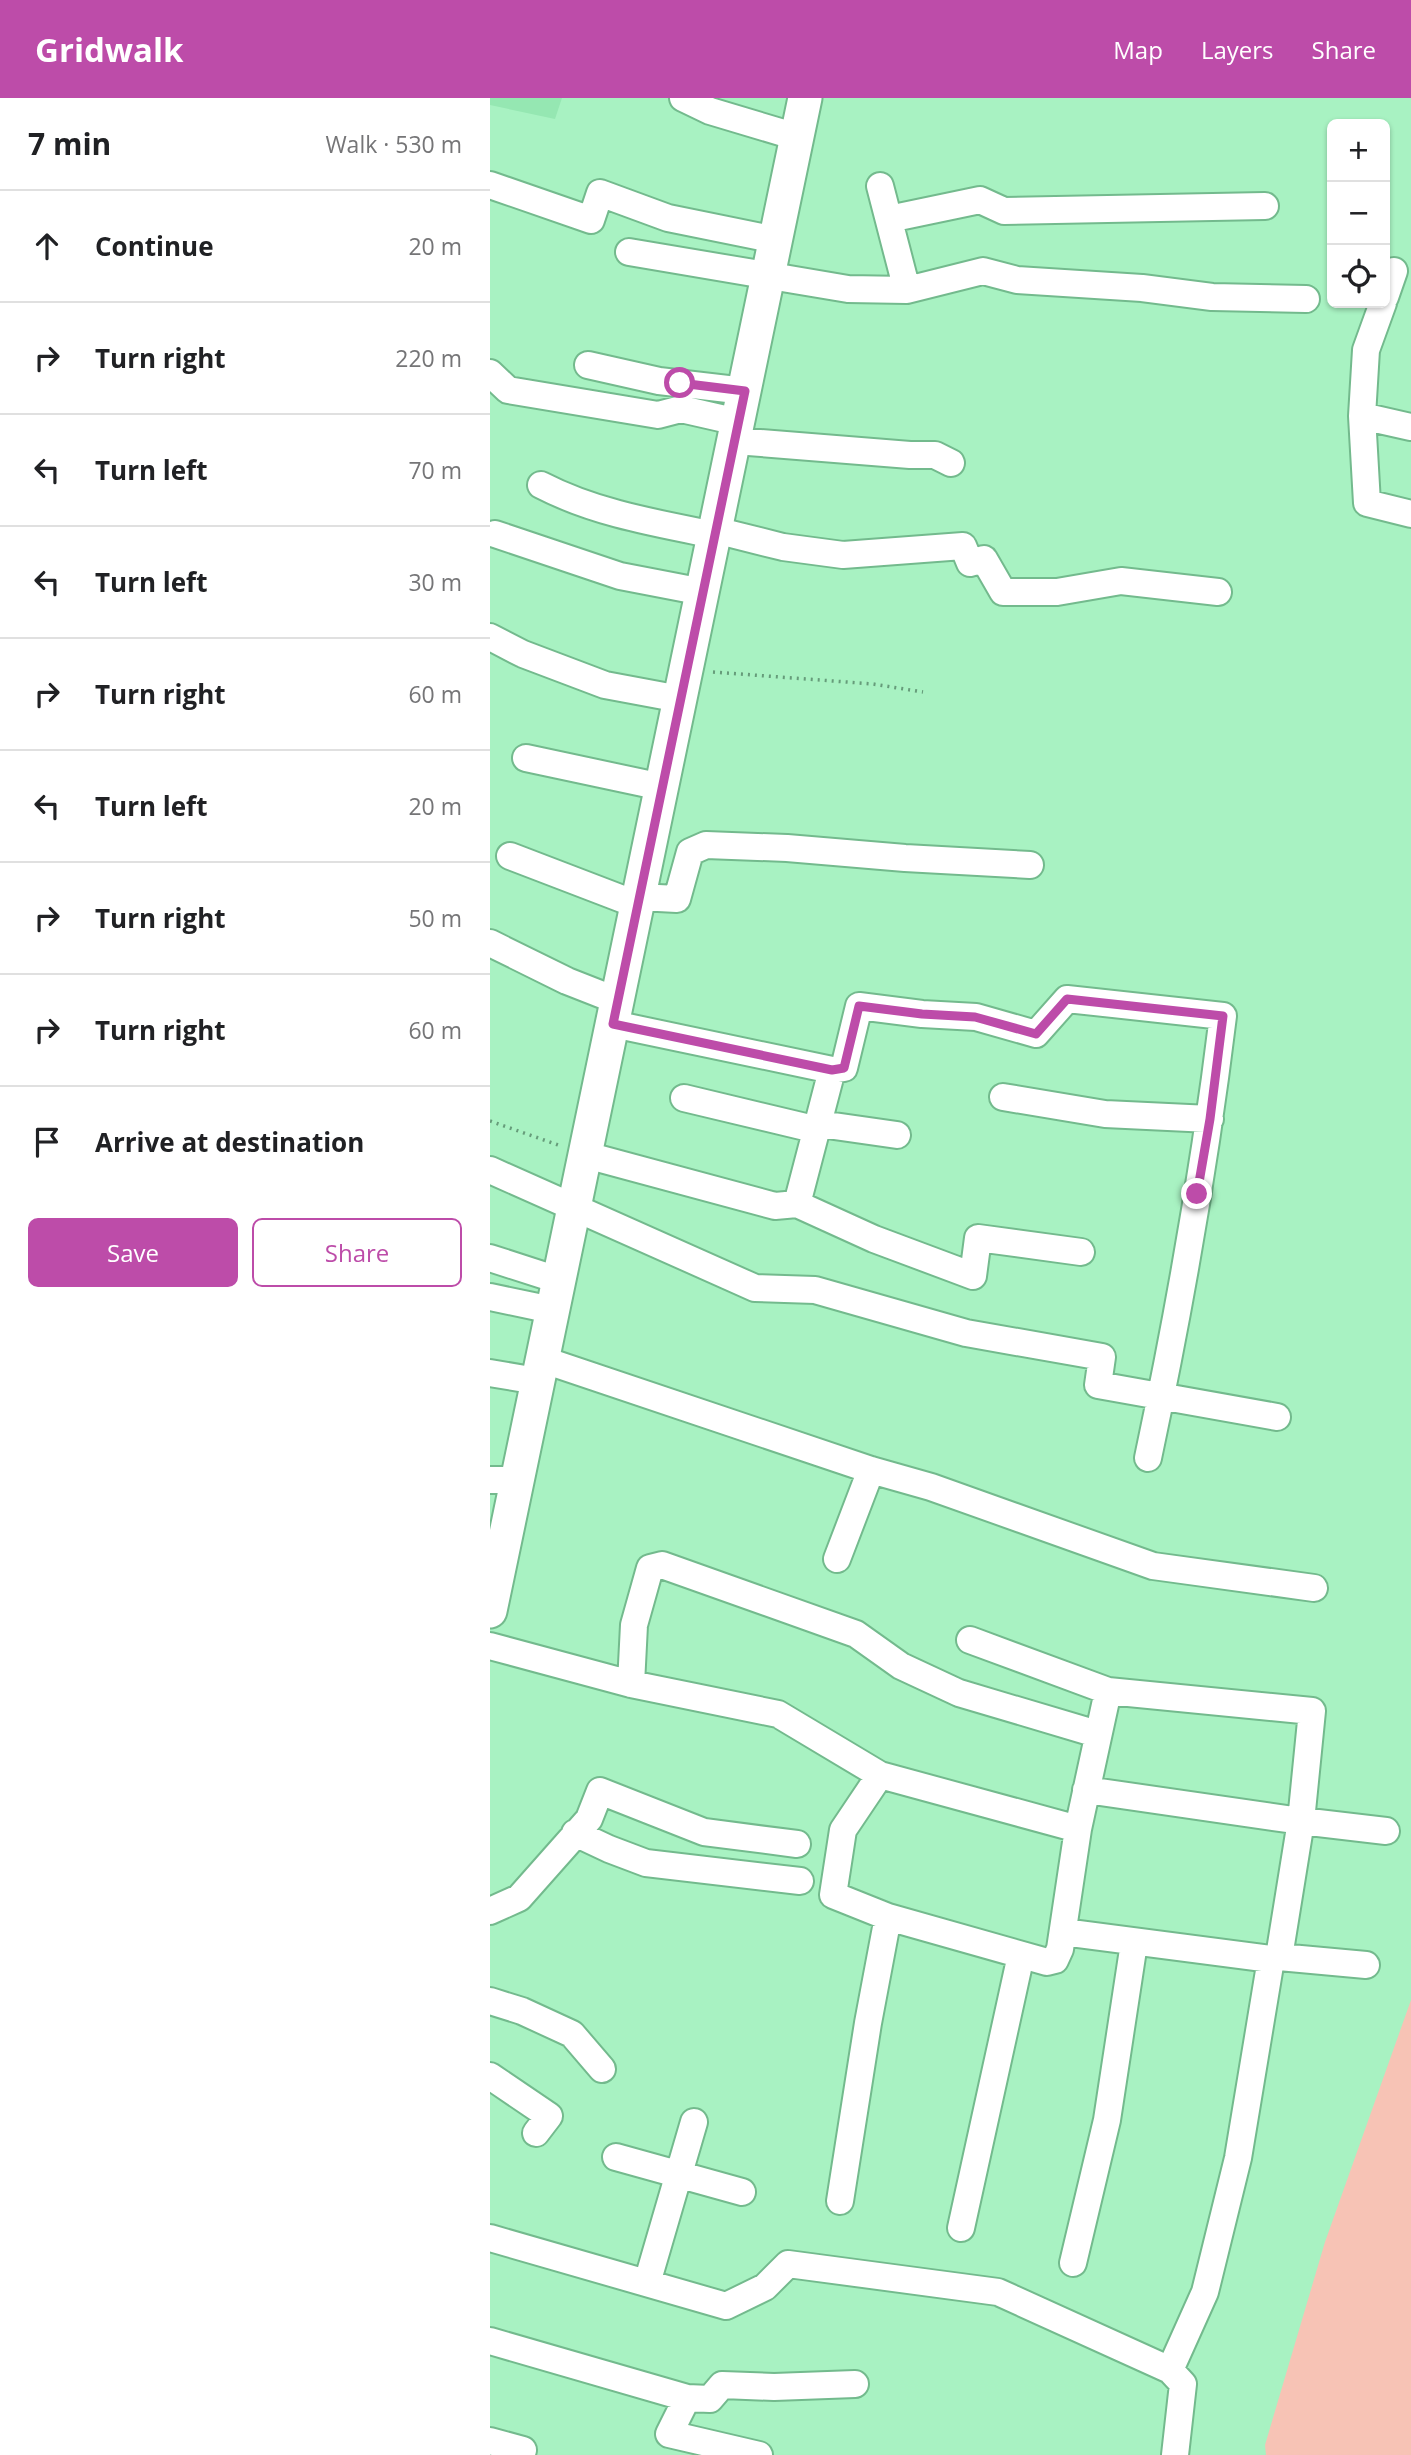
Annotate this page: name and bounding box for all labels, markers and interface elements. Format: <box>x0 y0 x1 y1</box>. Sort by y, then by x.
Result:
text: Gridwalk <box>35 27 184 72</box>
text: Map <box>1113 33 1163 66</box>
text: Layers <box>1201 33 1274 66</box>
text: Share <box>1312 33 1376 66</box>
map controls <box>1327 119 1390 308</box>
button: + <box>1327 119 1390 182</box>
text: 7 min <box>28 123 111 164</box>
text: Walk · 530 m <box>325 128 462 160</box>
button: − <box>1327 182 1390 245</box>
icon: ahead <box>28 227 66 265</box>
text: Continue <box>95 228 214 264</box>
text: 20 m <box>408 230 462 262</box>
button: locate <box>1327 245 1390 308</box>
icon: right <box>28 339 66 377</box>
text: Turn right <box>95 340 226 376</box>
text: 220 m <box>395 342 462 374</box>
route start <box>664 367 695 398</box>
icon: left <box>28 451 66 489</box>
text: Turn left <box>95 452 207 488</box>
text: 70 m <box>408 454 462 486</box>
icon: left <box>28 563 66 601</box>
text: Turn left <box>95 564 207 600</box>
text: 30 m <box>408 566 462 598</box>
icon: right <box>28 675 66 713</box>
text: Turn right <box>95 676 226 712</box>
text: 60 m <box>408 678 462 710</box>
icon: left <box>28 787 66 825</box>
text: Turn left <box>95 788 207 824</box>
text: 20 m <box>408 790 462 822</box>
icon: right <box>28 899 66 937</box>
text: Turn right <box>95 900 226 936</box>
text: 50 m <box>408 902 462 934</box>
icon: right <box>28 1011 66 1049</box>
text: Turn right <box>95 1012 226 1048</box>
text: 60 m <box>408 1014 462 1046</box>
icon: arrive <box>28 1123 66 1161</box>
text: Arrive at destination <box>95 1124 364 1160</box>
route end <box>1181 1178 1212 1209</box>
button: Save <box>28 1218 238 1287</box>
button: Share <box>252 1218 462 1287</box>

